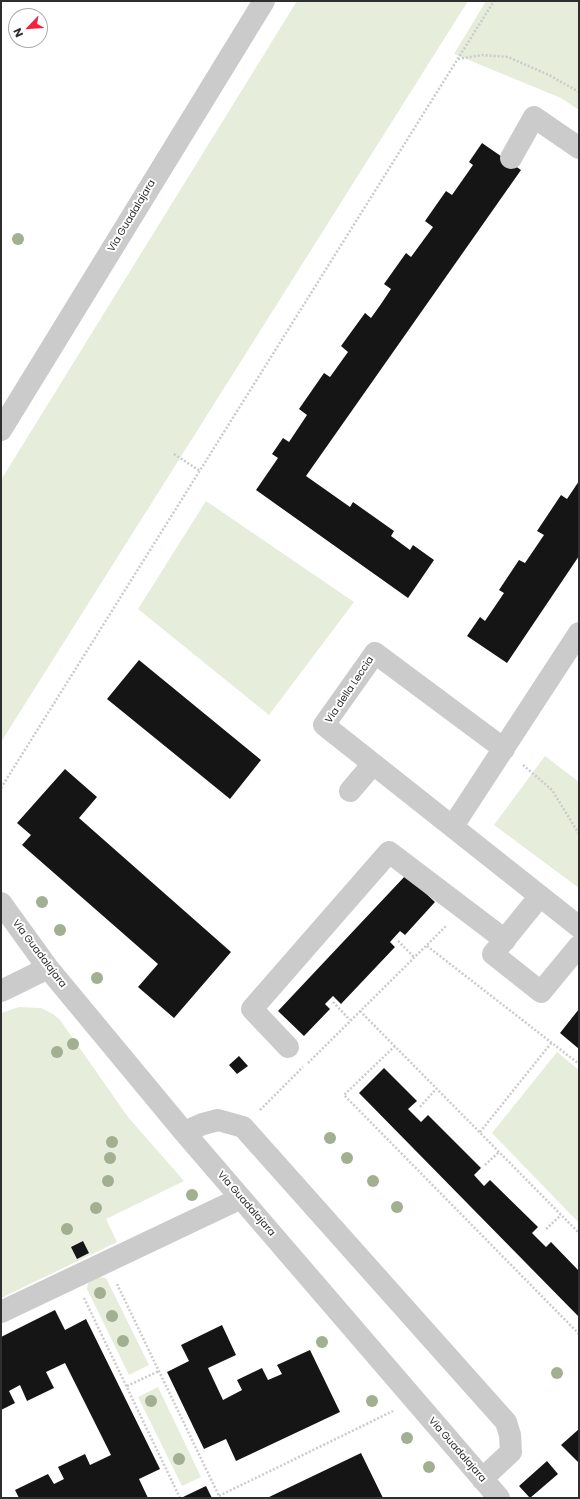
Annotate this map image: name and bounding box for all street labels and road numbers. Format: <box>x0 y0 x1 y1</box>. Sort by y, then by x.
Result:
street label: Via Guadalajara <box>106 178 158 254</box>
street label: Via della Leccia <box>323 654 377 726</box>
street label: Via Guadalajara <box>10 918 68 990</box>
street label: Via Guadalajara <box>215 1169 277 1239</box>
street label: Via Guadalajara <box>426 1415 488 1485</box>

